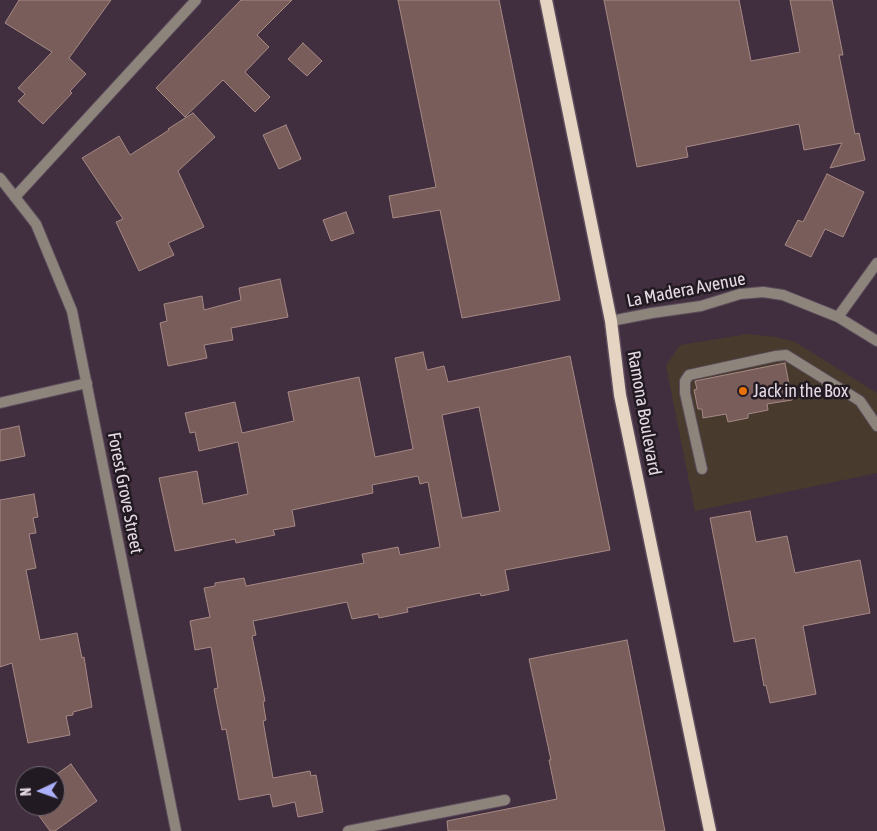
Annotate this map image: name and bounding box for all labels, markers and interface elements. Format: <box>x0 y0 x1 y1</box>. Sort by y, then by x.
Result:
street label: La Madera Avenue <box>625 268 747 312</box>
street label: Ramona Boulevard <box>622 349 666 477</box>
place label: Jack in the Box <box>753 380 848 402</box>
marker: Jack in the Box <box>737 385 749 397</box>
street label: Forest Grove Street <box>103 430 147 556</box>
north arrow <box>15 766 65 816</box>
text: N <box>18 787 34 796</box>

